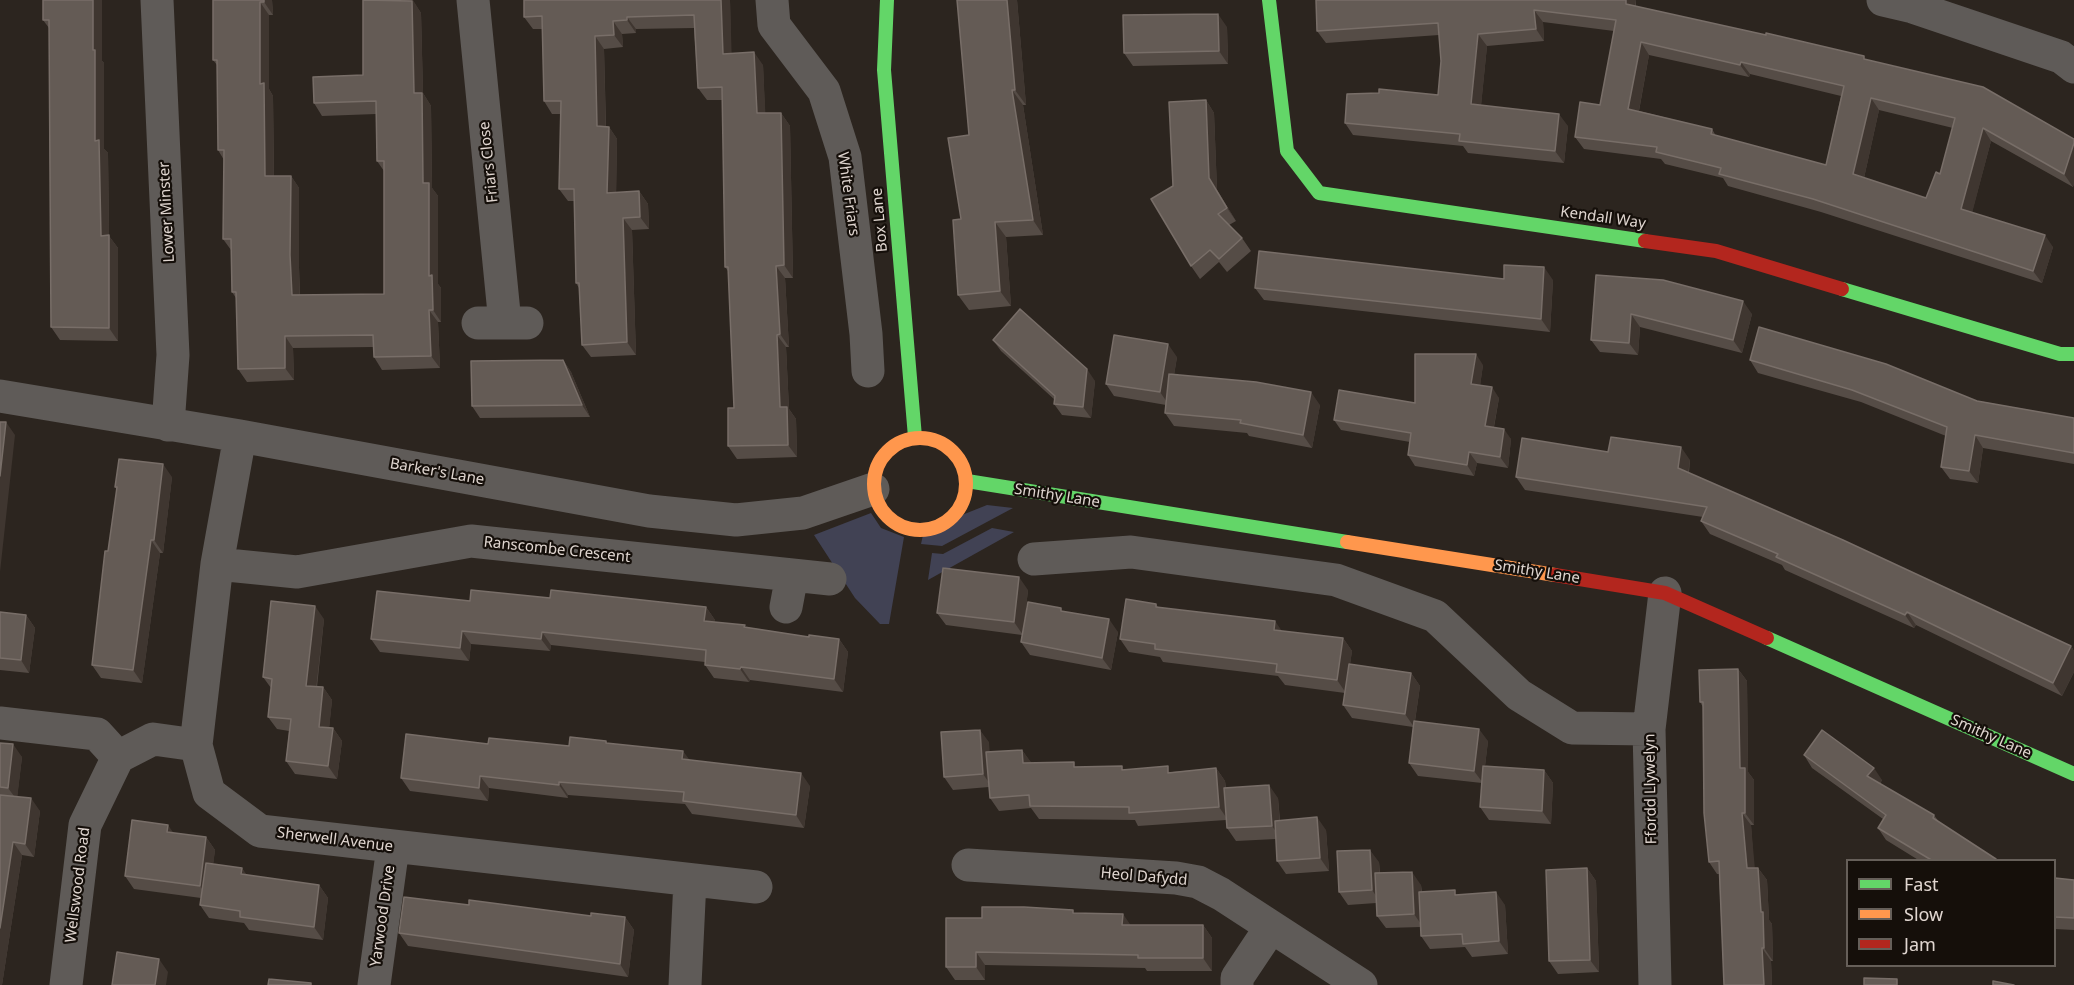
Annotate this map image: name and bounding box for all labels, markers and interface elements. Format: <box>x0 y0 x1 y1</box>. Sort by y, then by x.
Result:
street label: Friars Close <box>476 120 502 204</box>
street label: White Friars <box>833 151 863 237</box>
street label: Lower Minster <box>155 161 179 263</box>
street label: Box Lane <box>868 187 892 253</box>
street label: Kendall Way <box>1559 203 1647 233</box>
street label: Barker's Lane <box>388 455 486 489</box>
street label: Smithy Lane <box>1013 480 1101 512</box>
street label: Ranscombe Crescent <box>483 533 631 567</box>
street label: Smithy Lane <box>1493 556 1581 588</box>
street label: Smithy Lane <box>1948 711 2034 763</box>
street label: Ffordd Llywelyn <box>1641 734 1661 844</box>
street label: Sherwell Avenue <box>276 824 394 856</box>
street label: Wellswood Road <box>62 826 94 944</box>
legend <box>1846 859 2056 967</box>
street label: Yarwood Drive <box>367 864 399 968</box>
street label: Heol Dafydd <box>1100 864 1188 890</box>
text: Fast <box>1904 872 1939 896</box>
text: Slow <box>1904 902 1943 926</box>
text: Jam <box>1904 932 1936 956</box>

